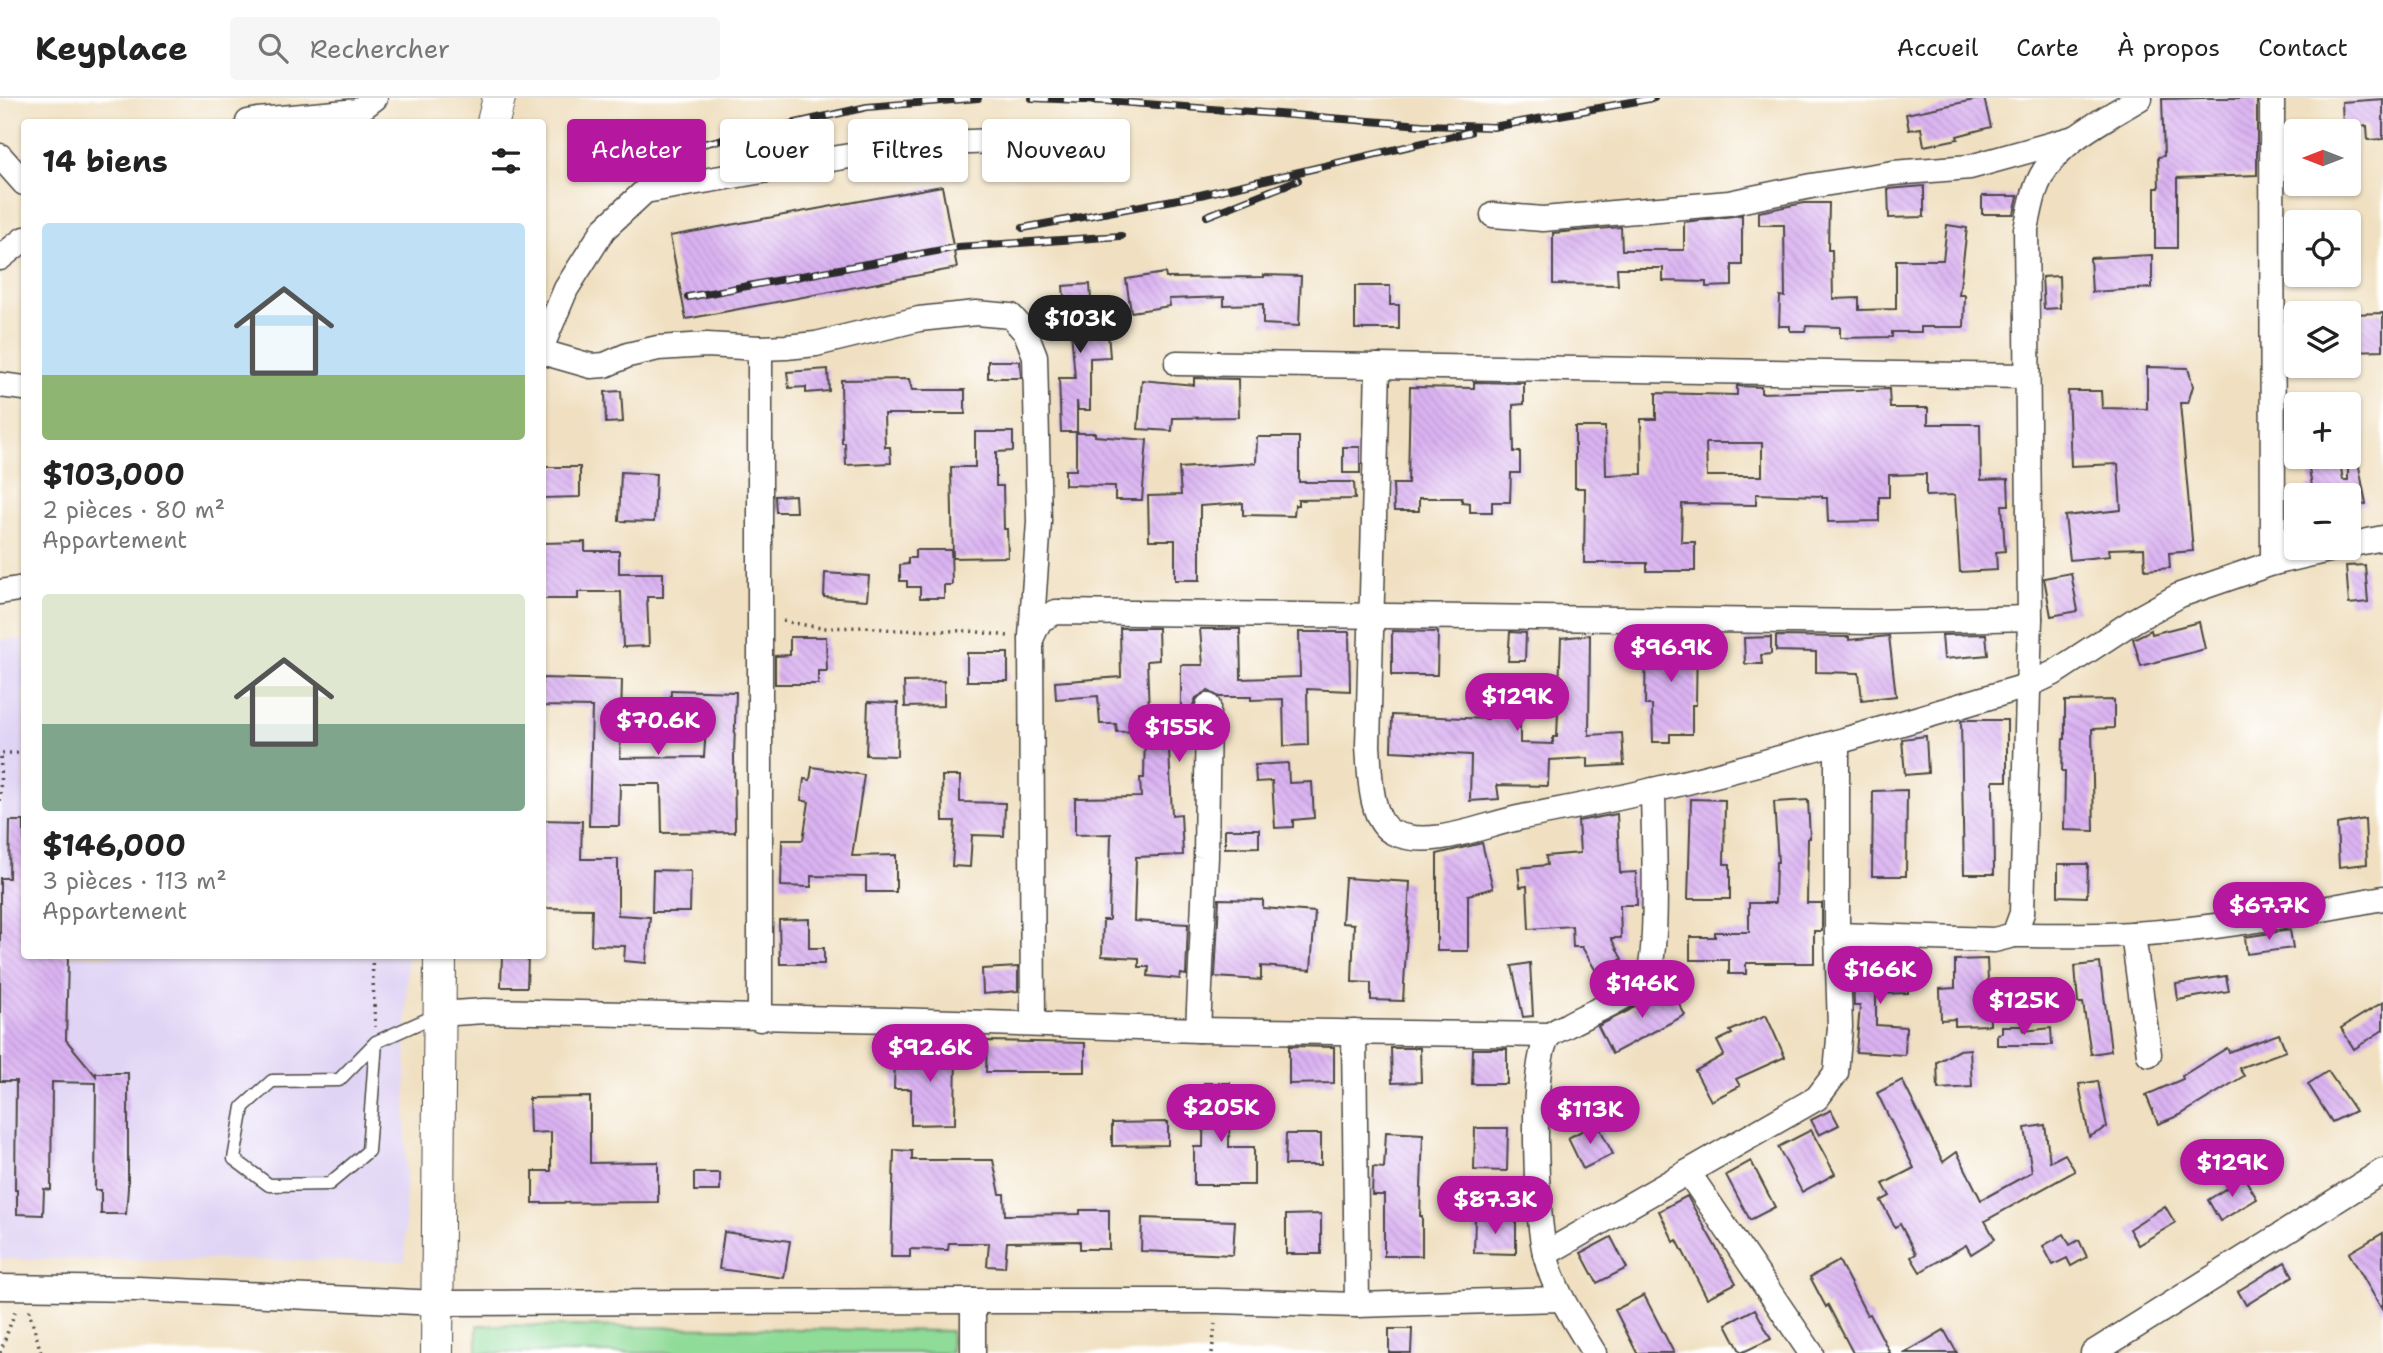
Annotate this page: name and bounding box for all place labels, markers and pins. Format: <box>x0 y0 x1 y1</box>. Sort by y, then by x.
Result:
pin: $103K <box>1031 296 1129 355</box>
pin: $96.9K <box>1614 624 1728 684</box>
pin: $129K <box>1468 674 1566 733</box>
pin: $70.6K <box>601 698 715 757</box>
pin: $155K <box>1130 704 1228 764</box>
pin: $67.7K <box>2212 882 2326 942</box>
pin: $166K <box>1831 946 1929 1006</box>
pin: $146K <box>1593 960 1691 1020</box>
pin: $125K <box>1975 978 2073 1037</box>
pin: $92.6K <box>873 1024 987 1084</box>
pin: $205K <box>1172 1084 1270 1144</box>
pin: $113K <box>1541 1086 1639 1146</box>
pin: $129K <box>2183 1140 2281 1199</box>
pin: $87.3K <box>1438 1176 1552 1236</box>

